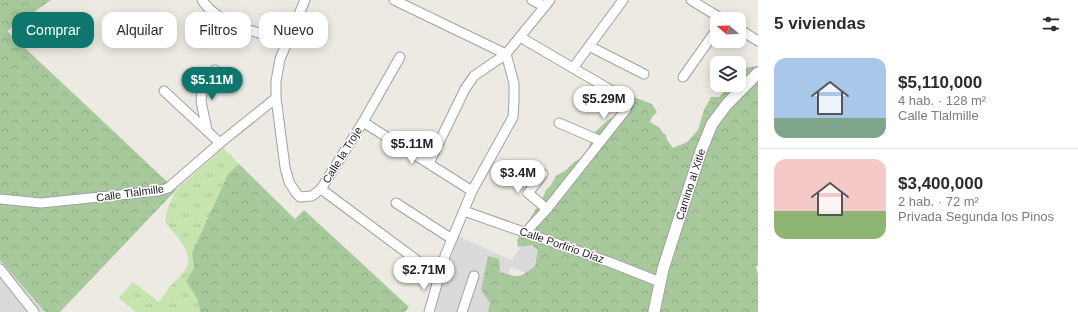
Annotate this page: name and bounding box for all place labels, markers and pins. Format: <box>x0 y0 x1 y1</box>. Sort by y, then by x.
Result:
pin: $5.11M <box>179 67 245 101</box>
pin: $5.29M <box>571 86 637 120</box>
pin: $5.11M <box>379 131 445 165</box>
pin: $3.4M <box>490 160 546 194</box>
pin: $2.71M <box>391 257 457 291</box>

